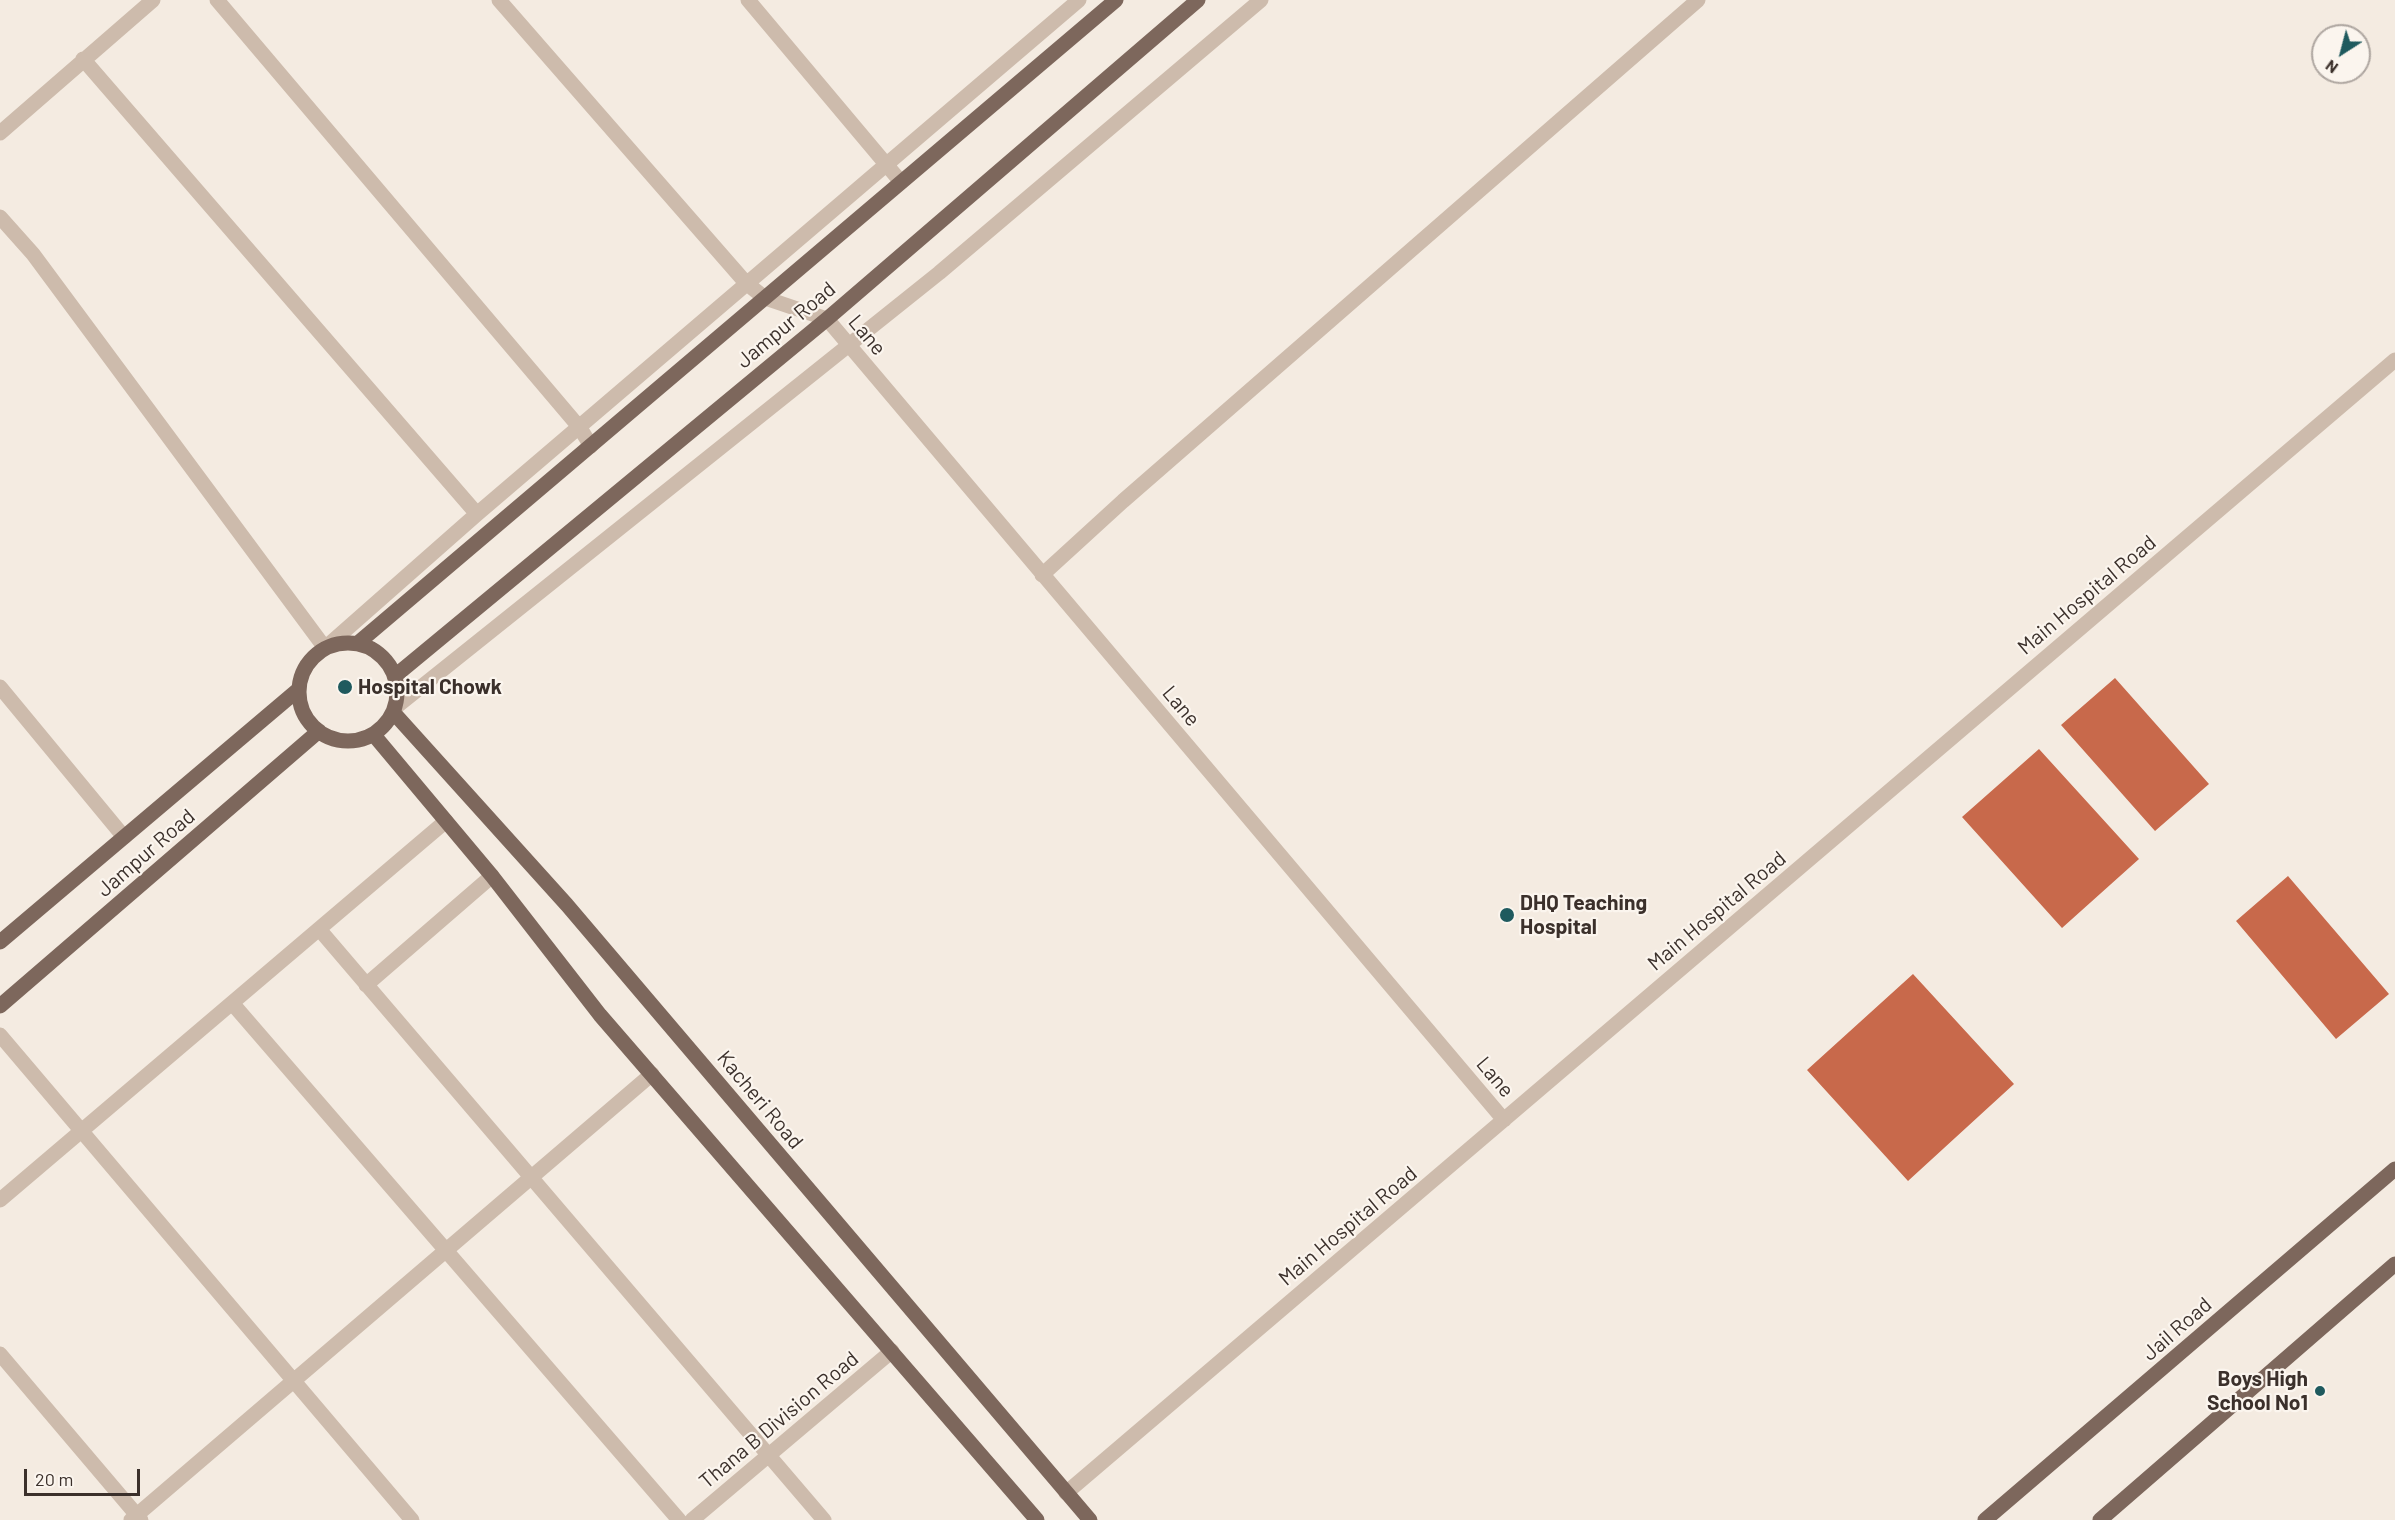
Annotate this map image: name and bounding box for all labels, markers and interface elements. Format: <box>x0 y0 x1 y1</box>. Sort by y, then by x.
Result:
north arrow <box>2311 24 2371 84</box>
text: N <box>2321 57 2341 78</box>
street label: Jampur Road <box>731 276 841 374</box>
street label: Lane <box>843 310 891 360</box>
street label: Main Hospital Road <box>2013 530 2161 660</box>
place label: Hospital Chowk <box>358 674 502 700</box>
marker: Hospital Chowk <box>336 678 354 696</box>
street label: Lane <box>1157 681 1205 731</box>
street label: Jampur Road <box>92 804 200 902</box>
street label: Main Hospital Road <box>1643 846 1791 976</box>
place label: DHQ Teaching Hospital <box>1520 890 1647 940</box>
marker: DHQ Teaching Hospital <box>1498 906 1516 924</box>
street label: Kacheri Road <box>712 1046 808 1154</box>
street label: Lane <box>1471 1052 1519 1102</box>
street label: Main Hospital Road <box>1274 1161 1422 1291</box>
street label: Jail Road <box>2137 1292 2217 1366</box>
street label: Thana B Division Road <box>694 1346 864 1494</box>
place label: Boys High School No1 <box>2207 1366 2308 1416</box>
marker: Boys High School No1 <box>2313 1384 2327 1398</box>
scale bar <box>27 1457 142 1495</box>
text: 20 m <box>35 1468 73 1490</box>

